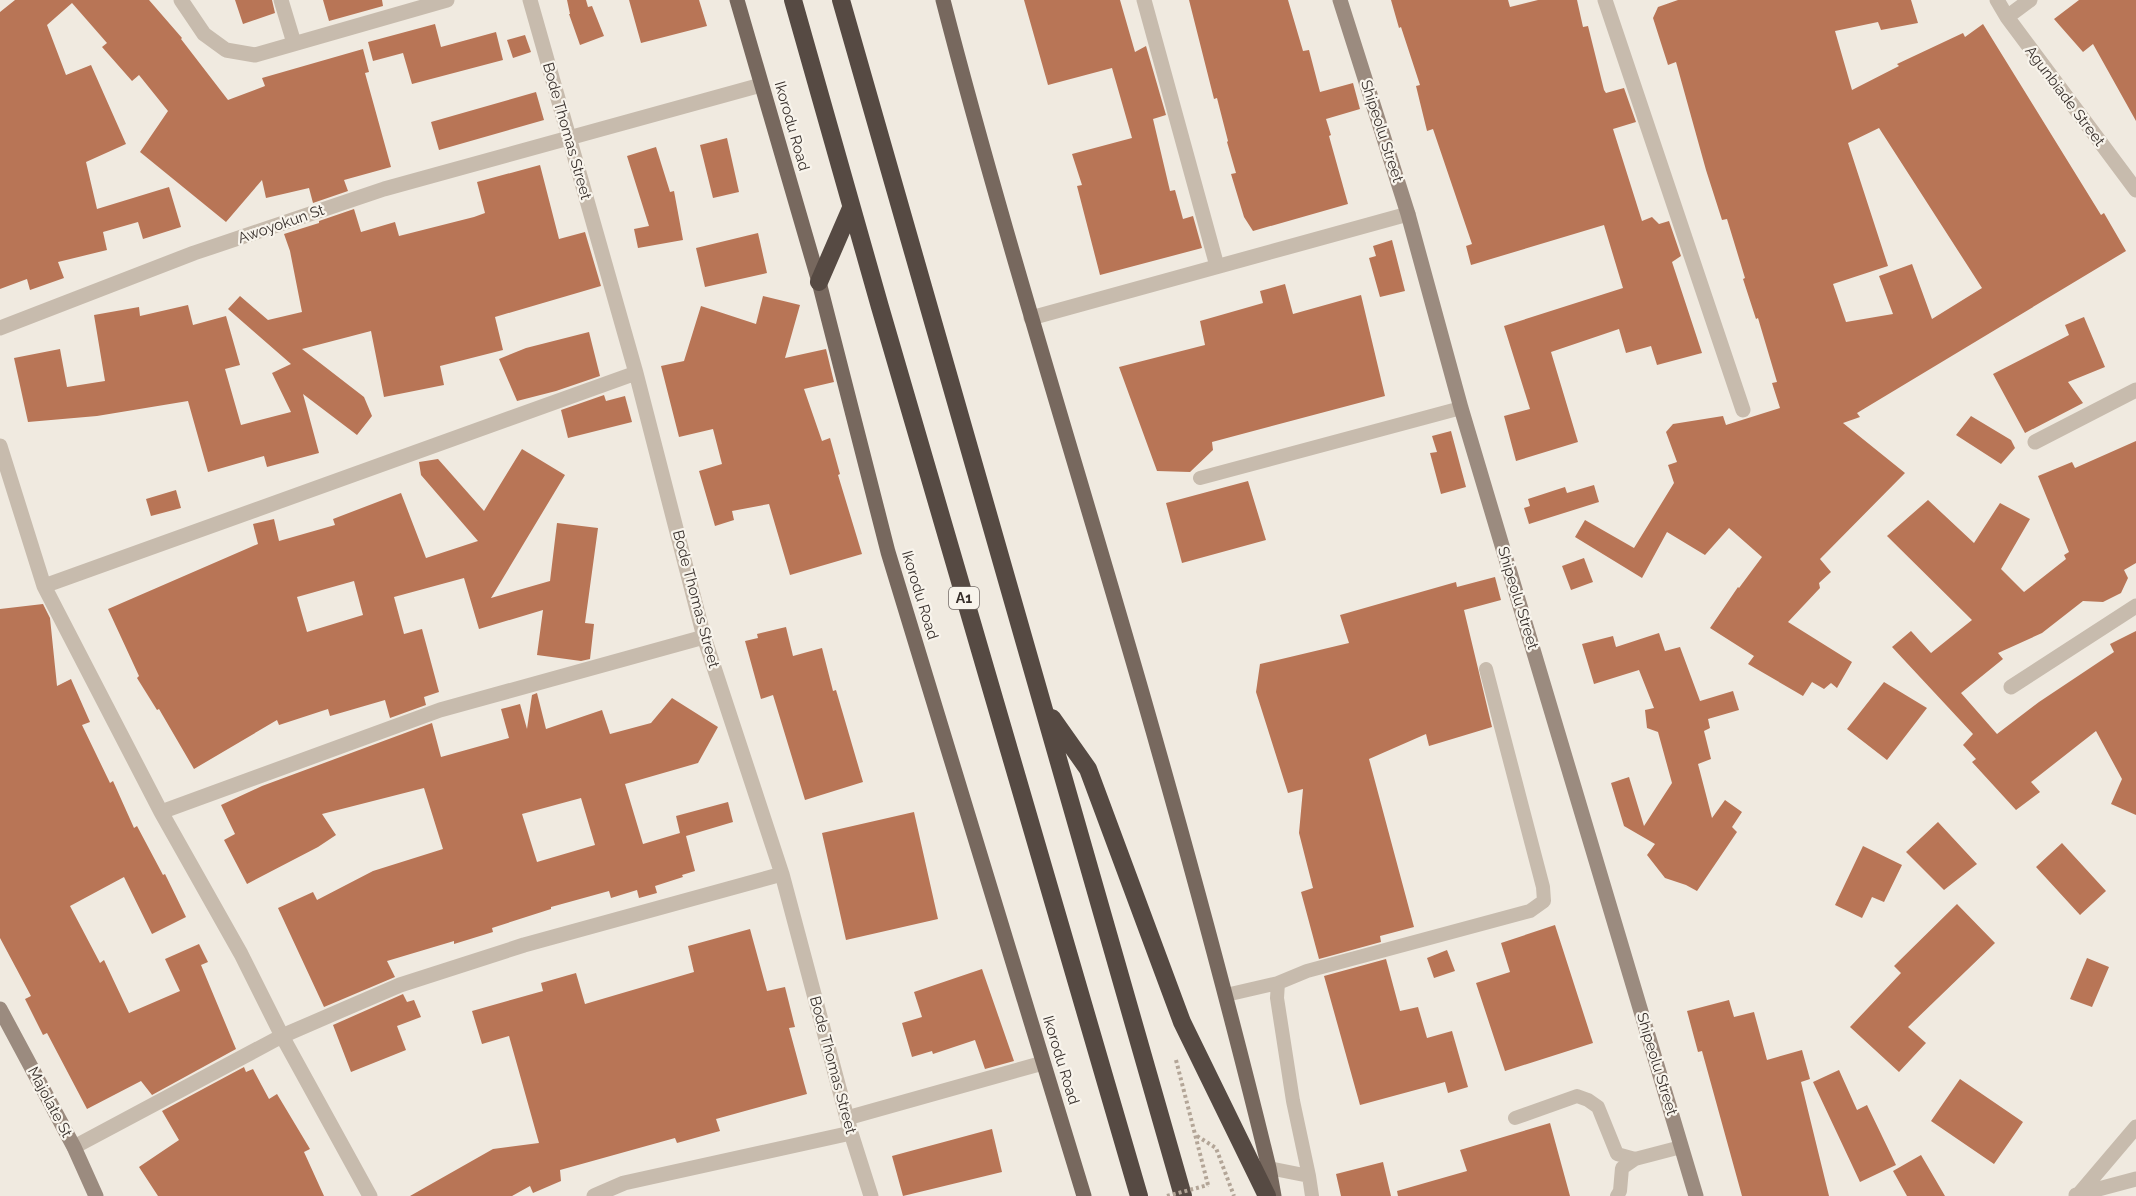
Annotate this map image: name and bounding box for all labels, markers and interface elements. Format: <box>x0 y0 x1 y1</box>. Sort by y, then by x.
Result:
street label: Agunbiade Street <box>2021 42 2109 150</box>
street label: Bode Thomas Street <box>539 60 595 202</box>
street label: Shipeolu Street <box>1357 78 1407 184</box>
street label: Ikorodu Road <box>771 79 813 173</box>
street label: Awoyokun St <box>235 201 327 247</box>
street label: Bode Thomas Street <box>669 528 723 670</box>
street label: Shipeolu Street <box>1494 544 1542 652</box>
street label: Ikorodu Road <box>898 548 942 642</box>
road number: A1 <box>949 587 979 609</box>
street label: Bode Thomas Street <box>806 994 860 1136</box>
street label: Shipeolu Street <box>1633 1010 1681 1118</box>
street label: Ikorodu Road <box>1039 1013 1083 1107</box>
street label: Majolate St <box>24 1064 76 1140</box>

